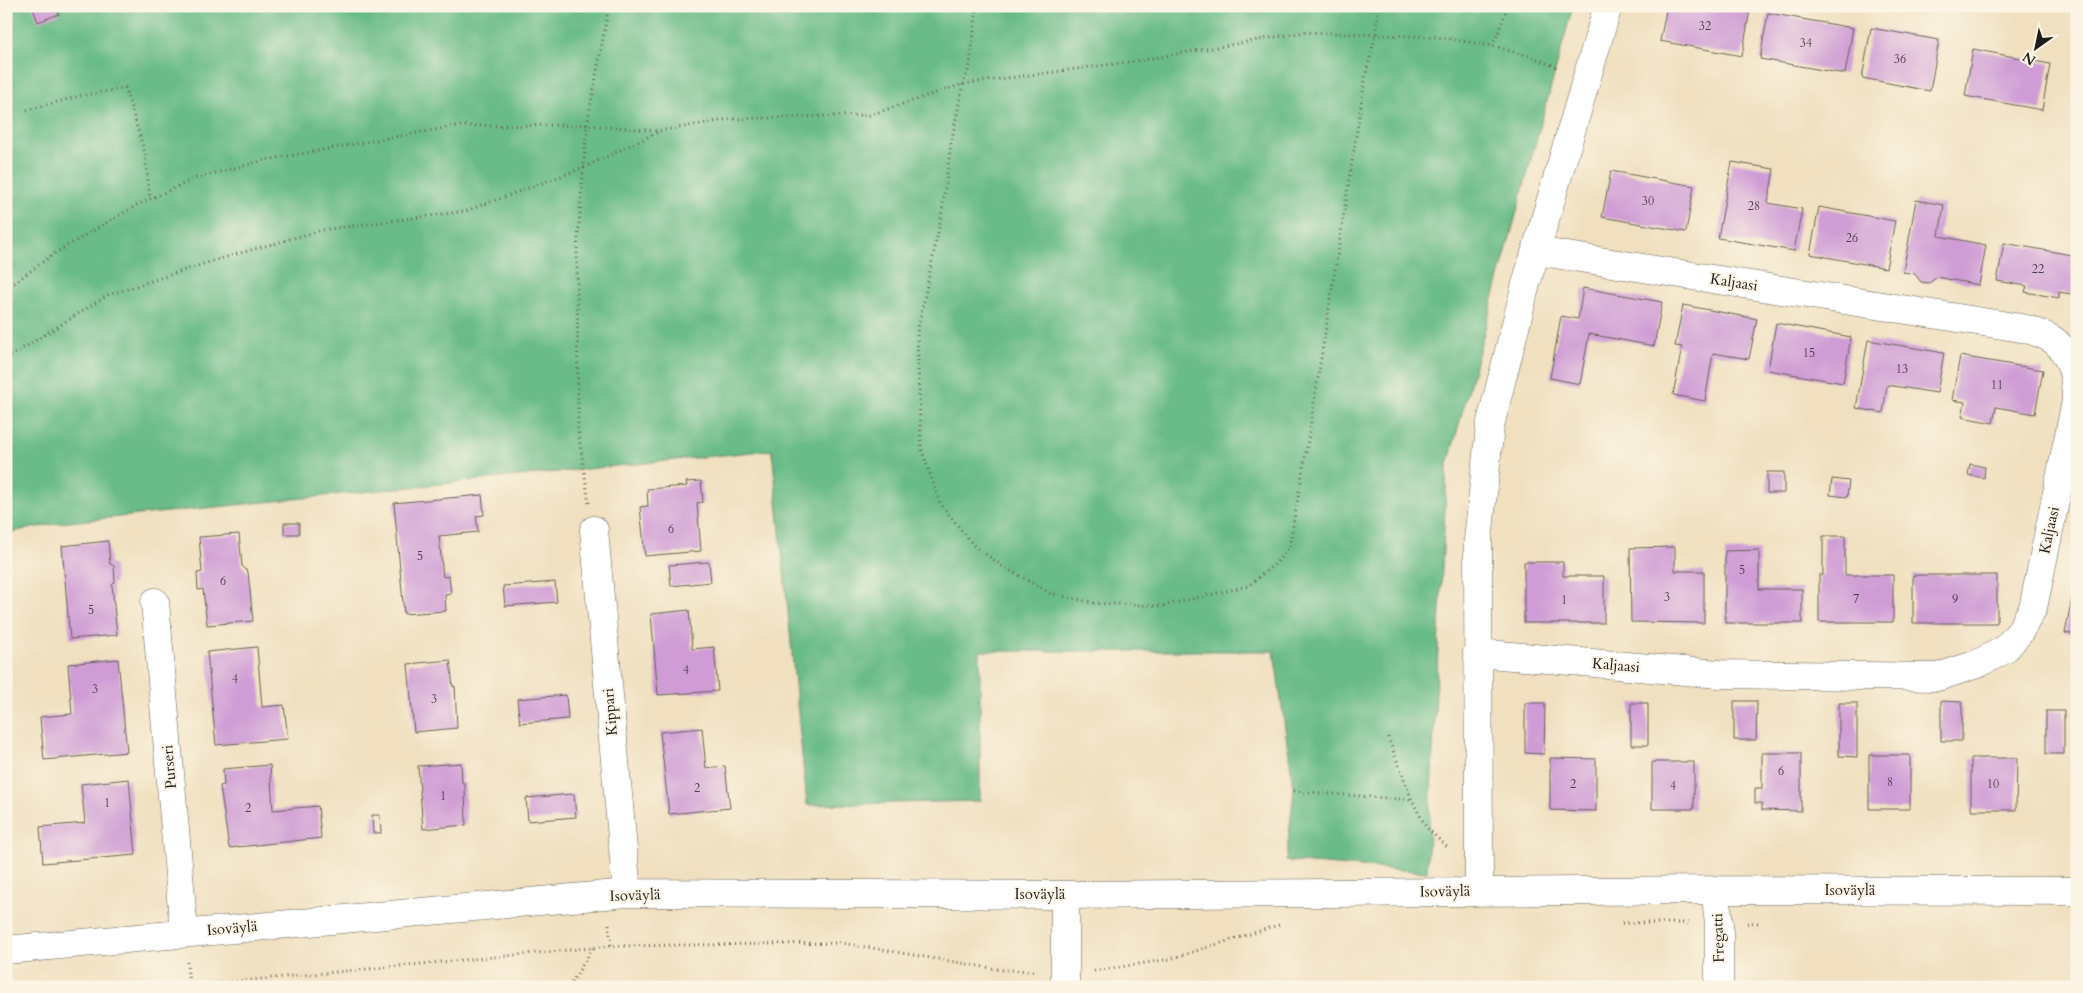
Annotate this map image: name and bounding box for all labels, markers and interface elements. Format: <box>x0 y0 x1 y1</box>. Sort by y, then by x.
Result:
house number: 32 <box>1699 18 1711 34</box>
north arrow <box>2010 22 2060 72</box>
house number: 34 <box>1800 35 1812 51</box>
text: N <box>2019 47 2039 70</box>
house number: 36 <box>1894 51 1906 67</box>
house number: 30 <box>1642 193 1654 209</box>
house number: 28 <box>1748 198 1760 214</box>
house number: 26 <box>1846 230 1858 246</box>
house number: 22 <box>2032 261 2044 277</box>
street label: Kaljaasi <box>1709 268 1759 296</box>
house number: 15 <box>1803 345 1815 361</box>
house number: 13 <box>1896 361 1908 377</box>
house number: 11 <box>1991 377 2003 393</box>
street label: Kaljaasi <box>2034 504 2064 556</box>
house number: 6 <box>668 521 674 537</box>
house number: 5 <box>417 548 423 564</box>
house number: 5 <box>1739 562 1745 578</box>
house number: 6 <box>220 573 226 589</box>
house number: 3 <box>1664 589 1670 605</box>
house number: 7 <box>1853 591 1859 607</box>
house number: 9 <box>1952 591 1958 607</box>
house number: 1 <box>1561 592 1567 608</box>
house number: 5 <box>88 602 94 618</box>
street label: Kaljaasi <box>1591 653 1641 677</box>
house number: 4 <box>683 662 689 678</box>
house number: 4 <box>232 671 238 687</box>
house number: 3 <box>92 681 98 697</box>
street label: Kippari <box>598 687 622 737</box>
house number: 3 <box>431 691 437 707</box>
street label: Purseri <box>157 744 181 790</box>
house number: 6 <box>1778 763 1784 779</box>
house number: 8 <box>1887 774 1893 790</box>
house number: 2 <box>1570 776 1576 792</box>
house number: 10 <box>1987 776 1999 792</box>
house number: 4 <box>1670 778 1676 794</box>
house number: 2 <box>694 780 700 796</box>
house number: 1 <box>440 788 446 804</box>
house number: 1 <box>104 795 110 811</box>
house number: 2 <box>245 800 251 816</box>
street label: Isoväylä <box>1825 880 1876 900</box>
street label: Isoväylä <box>1419 881 1471 901</box>
street label: Isoväylä <box>609 884 661 906</box>
street label: Isoväylä <box>1015 884 1066 904</box>
street label: Fregatti <box>1707 913 1729 963</box>
street label: Isoväylä <box>206 916 259 940</box>

